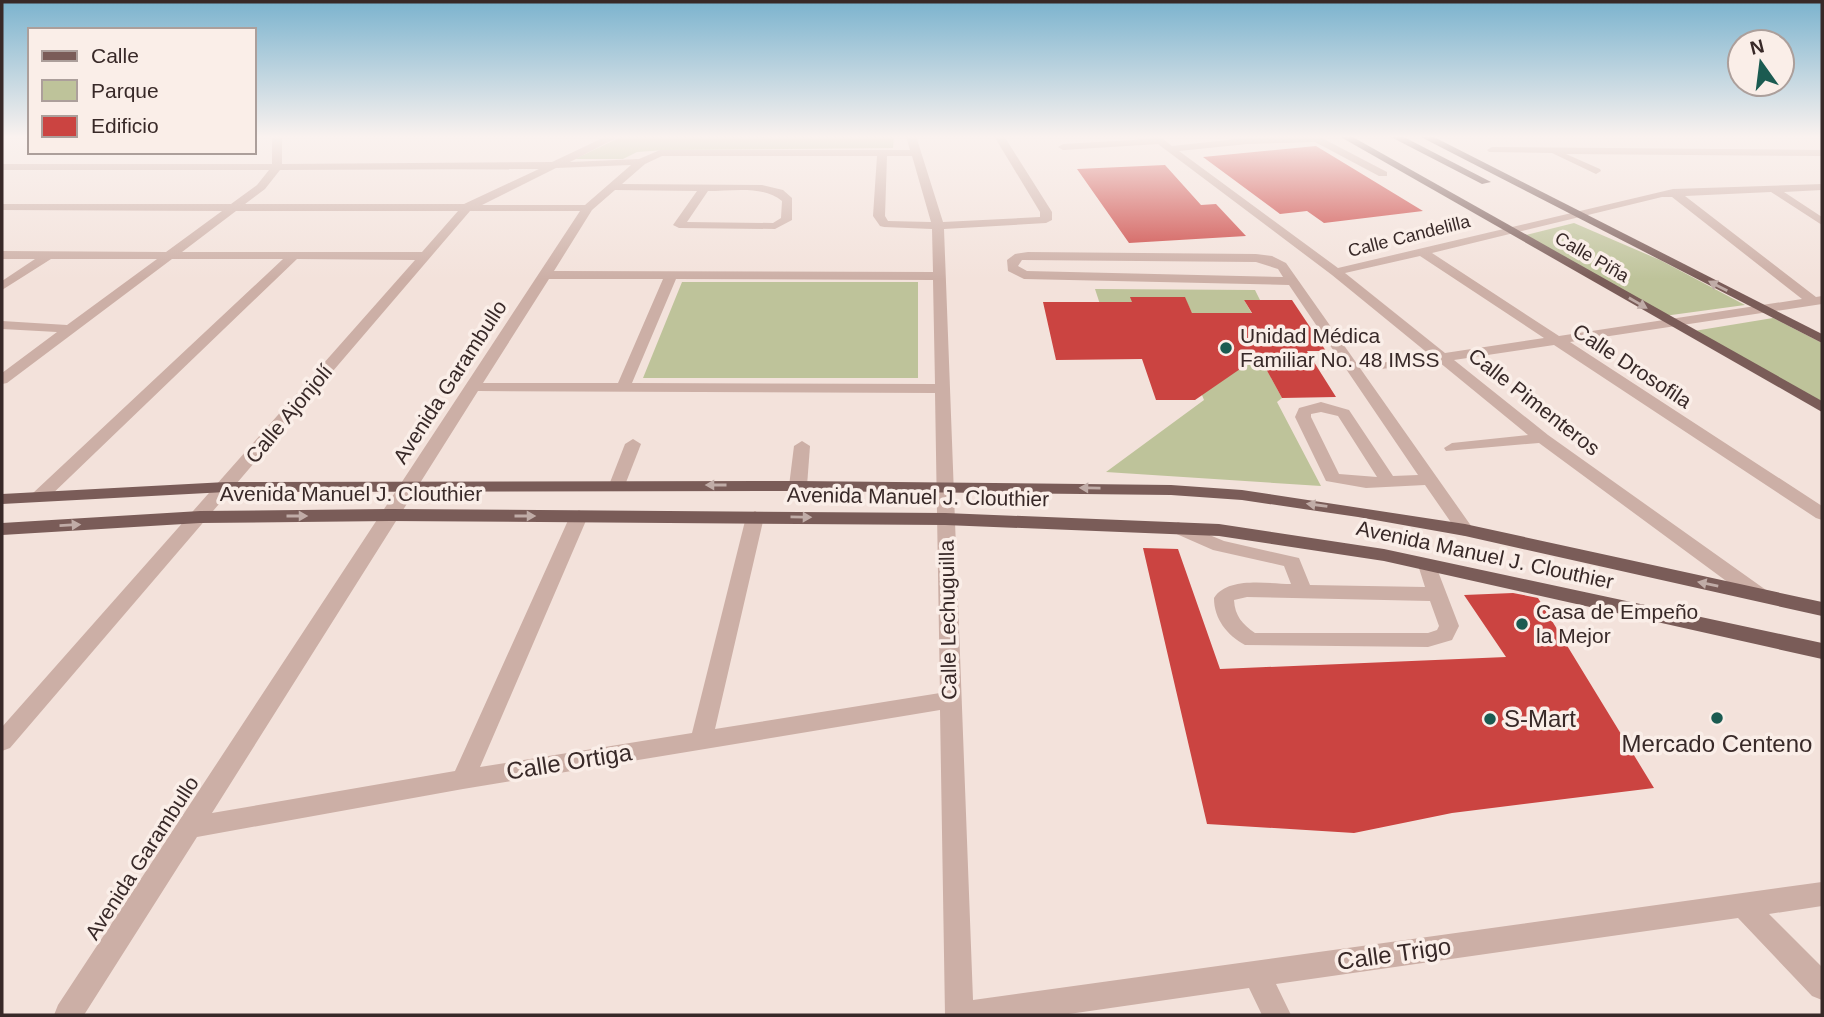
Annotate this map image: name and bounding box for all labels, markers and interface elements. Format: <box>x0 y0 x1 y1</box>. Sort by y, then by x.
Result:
legend <box>28 28 256 154</box>
north arrow <box>1726 28 1796 98</box>
text: N <box>1748 35 1766 59</box>
text: Calle <box>91 44 139 67</box>
text: Parque <box>91 79 159 102</box>
text: Edificio <box>91 114 159 137</box>
street label: Calle Candelilla <box>1346 211 1473 261</box>
street label: Calle Piña <box>1551 228 1633 287</box>
one-way arrow <box>1708 281 1728 292</box>
street label: Avenida Garambullo <box>388 296 511 468</box>
one-way arrow <box>1628 297 1647 309</box>
street label: Calle Drosofila <box>1569 319 1696 413</box>
place label: Unidad Médica Familiar No. 48 IMSS <box>1240 324 1440 371</box>
marker: Unidad Médica Familiar No. 48 IMSS <box>1218 340 1234 356</box>
street label: Calle Pimenteros <box>1464 343 1604 460</box>
street label: Calle Ajonjolí <box>241 360 337 468</box>
one-way arrow <box>704 479 726 491</box>
street label: Avenida Manuel J. Clouthier <box>220 482 482 505</box>
one-way arrow <box>1079 482 1101 494</box>
street label: Avenida Manuel J. Clouthier <box>787 483 1049 510</box>
one-way arrow <box>1306 499 1328 510</box>
one-way arrow <box>286 510 308 522</box>
one-way arrow <box>514 510 536 522</box>
one-way arrow <box>790 511 812 523</box>
street label: Avenida Manuel J. Clouthier <box>1354 516 1616 593</box>
one-way arrow <box>59 519 81 530</box>
street label: Calle Lechuguilla <box>935 540 960 700</box>
one-way arrow <box>1697 578 1719 589</box>
place label: Casa de Empeño la Mejor <box>1536 600 1698 647</box>
marker: Casa de Empeño la Mejor <box>1514 616 1530 632</box>
place label: S-Mart <box>1504 705 1576 732</box>
marker: Mercado Centeno <box>1709 710 1725 726</box>
marker: S-Mart <box>1482 711 1498 727</box>
place label: Mercado Centeno <box>1622 730 1812 757</box>
street label: Calle Ortiga <box>504 738 634 785</box>
street label: Avenida Garambullo <box>80 772 203 944</box>
street label: Calle Trigo <box>1335 932 1453 975</box>

